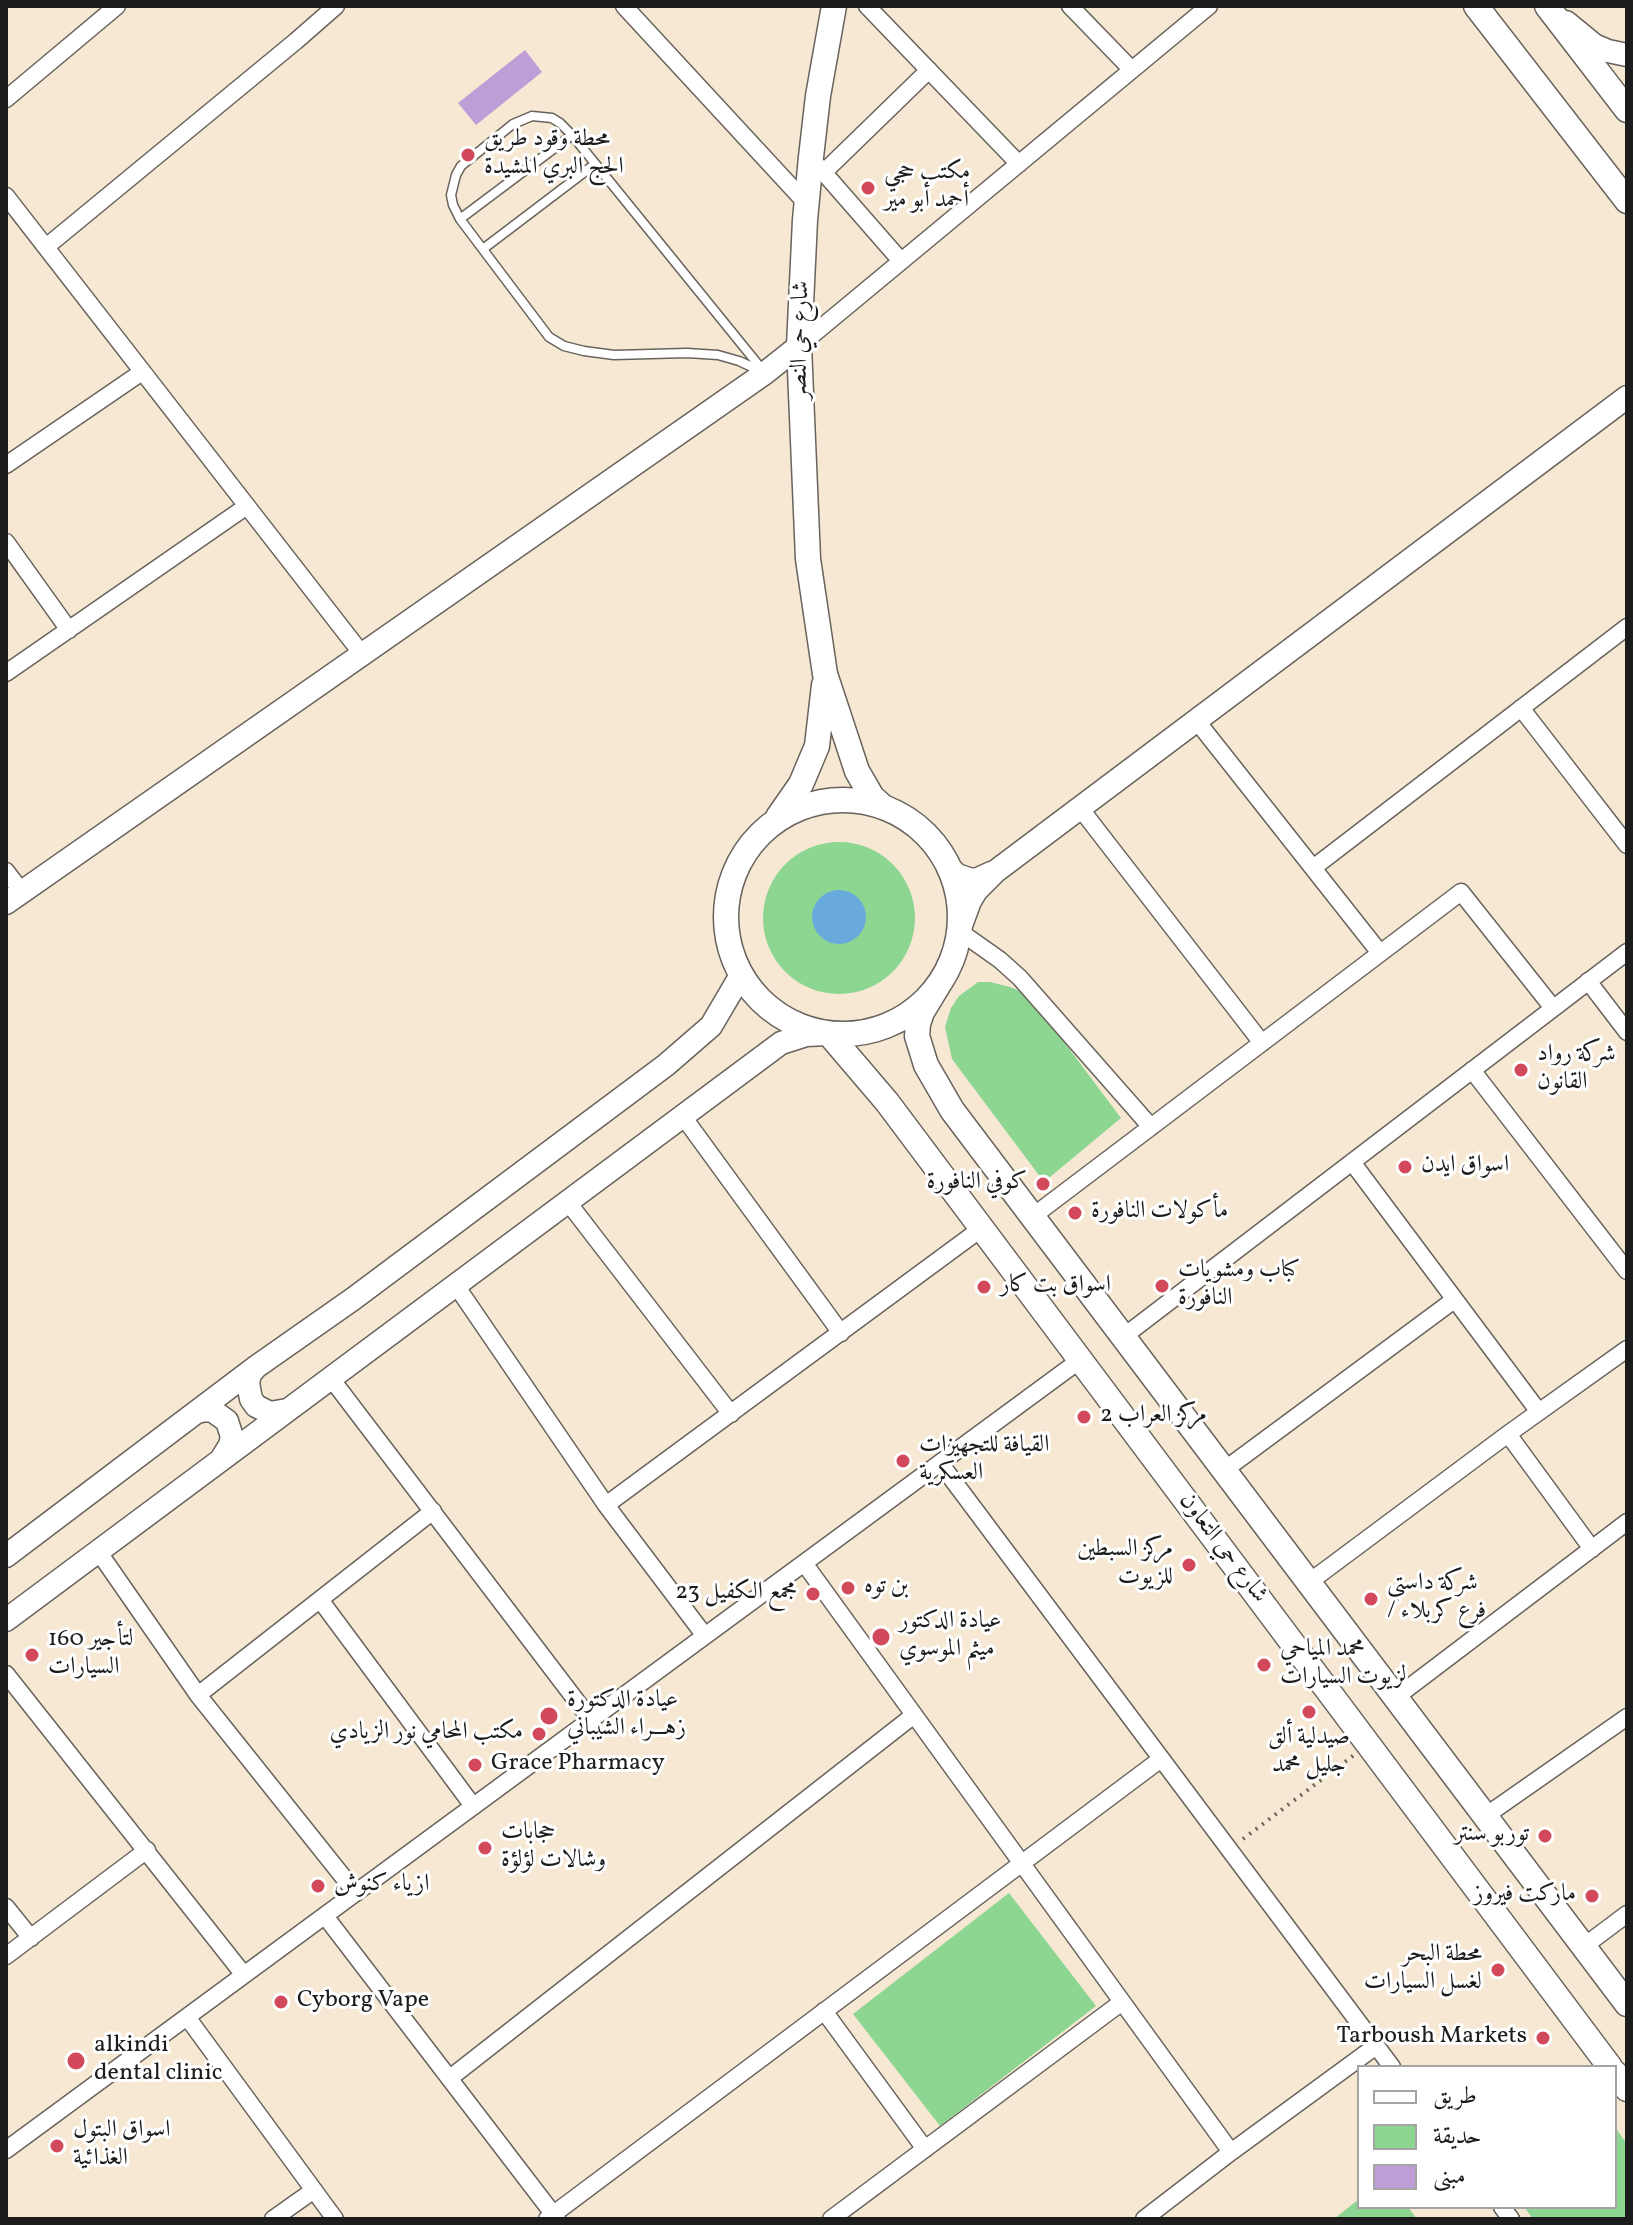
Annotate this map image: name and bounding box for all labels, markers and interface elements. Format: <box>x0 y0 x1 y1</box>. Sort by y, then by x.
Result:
place label: محطة وقود طريق الحج البري المشيدة <box>484 127 624 183</box>
marker: محطة وقود طريق الحج البري المشيدة <box>459 146 477 164</box>
place label: مكتب حجي أحمد أبو مير <box>884 160 970 216</box>
marker: مكتب حجي أحمد أبو مير <box>859 179 877 197</box>
street label: شارع حي النصر <box>787 281 817 399</box>
place label: شركة رواد القانون <box>1537 1042 1616 1098</box>
marker: شركة رواد القانون <box>1512 1061 1530 1079</box>
place label: اسواق ايدن <box>1421 1153 1509 1181</box>
marker: اسواق ايدن <box>1396 1158 1414 1176</box>
place label: كوفي النافورة <box>926 1170 1027 1198</box>
marker: كوفي النافورة <box>1034 1175 1052 1193</box>
place label: مأكولات النافورة <box>1091 1199 1228 1227</box>
marker: مأكولات النافورة <box>1066 1204 1084 1222</box>
place label: كباب ومشويات النافورة <box>1178 1258 1300 1314</box>
place label: اسواق بت كار <box>1000 1273 1111 1301</box>
marker: كباب ومشويات النافورة <box>1153 1277 1171 1295</box>
marker: اسواق بت كار <box>975 1278 993 1296</box>
place label: مركز العراب 2 <box>1100 1403 1207 1431</box>
marker: مركز العراب 2 <box>1075 1408 1093 1426</box>
place label: القيافة للتجهيزات العسكرية <box>919 1433 1049 1489</box>
marker: القيافة للتجهيزات العسكرية <box>894 1452 912 1470</box>
street label: شارع حي التعاون <box>1171 1488 1273 1610</box>
place label: مركز السبطين للزيوت <box>1077 1537 1173 1593</box>
marker: مركز السبطين للزيوت <box>1180 1556 1198 1574</box>
place label: شركة داستي / فرع كربلاء <box>1387 1571 1486 1627</box>
place label: بن توه <box>864 1574 908 1602</box>
marker: بن توه <box>839 1579 857 1597</box>
place label: مجمع الكفيل 23 <box>675 1580 797 1608</box>
marker: مجمع الكفيل 23 <box>804 1585 822 1603</box>
marker: شركة داستي / فرع كربلاء <box>1362 1590 1380 1608</box>
place label: عيادة الدكتور ميثم الموسوي <box>899 1609 1001 1665</box>
marker: عيادة الدكتور ميثم الموسوي <box>870 1626 892 1648</box>
place label: 160 لتأجير السيارات <box>48 1627 133 1683</box>
place label: محمد المياحي لزيوت السيارات <box>1280 1637 1406 1693</box>
marker: 160 لتأجير السيارات <box>23 1646 41 1664</box>
marker: محمد المياحي لزيوت السيارات <box>1255 1656 1273 1674</box>
place label: عيادة الدكتورة زهـــراء الشيباني <box>567 1688 686 1744</box>
marker: صيدلية ألق جليل محمد <box>1300 1703 1318 1721</box>
marker: عيادة الدكتورة زهـــراء الشيباني <box>538 1705 560 1727</box>
place label: مكتب المحامي نور الزيادي <box>330 1720 523 1748</box>
marker: مكتب المحامي نور الزيادي <box>530 1725 548 1743</box>
place label: صيدلية ألق جليل محمد <box>1268 1725 1350 1781</box>
place label: Grace Pharmacy <box>491 1751 665 1779</box>
marker: Grace Pharmacy <box>466 1756 484 1774</box>
place label: حجابات وشالات لؤلؤة <box>501 1820 606 1876</box>
place label: توربو سنتر <box>1454 1822 1529 1850</box>
marker: توربو سنتر <box>1536 1827 1554 1845</box>
marker: حجابات وشالات لؤلؤة <box>476 1839 494 1857</box>
place label: ازياء كنوش <box>334 1872 429 1900</box>
marker: ازياء كنوش <box>309 1877 327 1895</box>
place label: ماركت فيروز <box>1474 1882 1576 1910</box>
marker: ماركت فيروز <box>1583 1887 1601 1905</box>
place label: محطة البحر لغسل السيارات <box>1364 1942 1482 1998</box>
marker: محطة البحر لغسل السيارات <box>1489 1961 1507 1979</box>
place label: Cyborg Vape <box>297 1988 429 2016</box>
marker: Cyborg Vape <box>272 1993 290 2011</box>
place label: Tarboush Markets <box>1336 2024 1527 2052</box>
marker: Tarboush Markets <box>1534 2029 1552 2047</box>
place label: alkindi dental clinic <box>94 2033 222 2089</box>
marker: alkindi dental clinic <box>65 2050 87 2072</box>
legend <box>1357 2065 1617 2209</box>
text: طريق <box>1433 2080 1477 2114</box>
place label: اسواق البتول الغذائية <box>73 2118 170 2174</box>
text: حديقة <box>1433 2120 1482 2154</box>
marker: اسواق البتول الغذائية <box>48 2137 66 2155</box>
text: مبنى <box>1433 2160 1466 2194</box>

